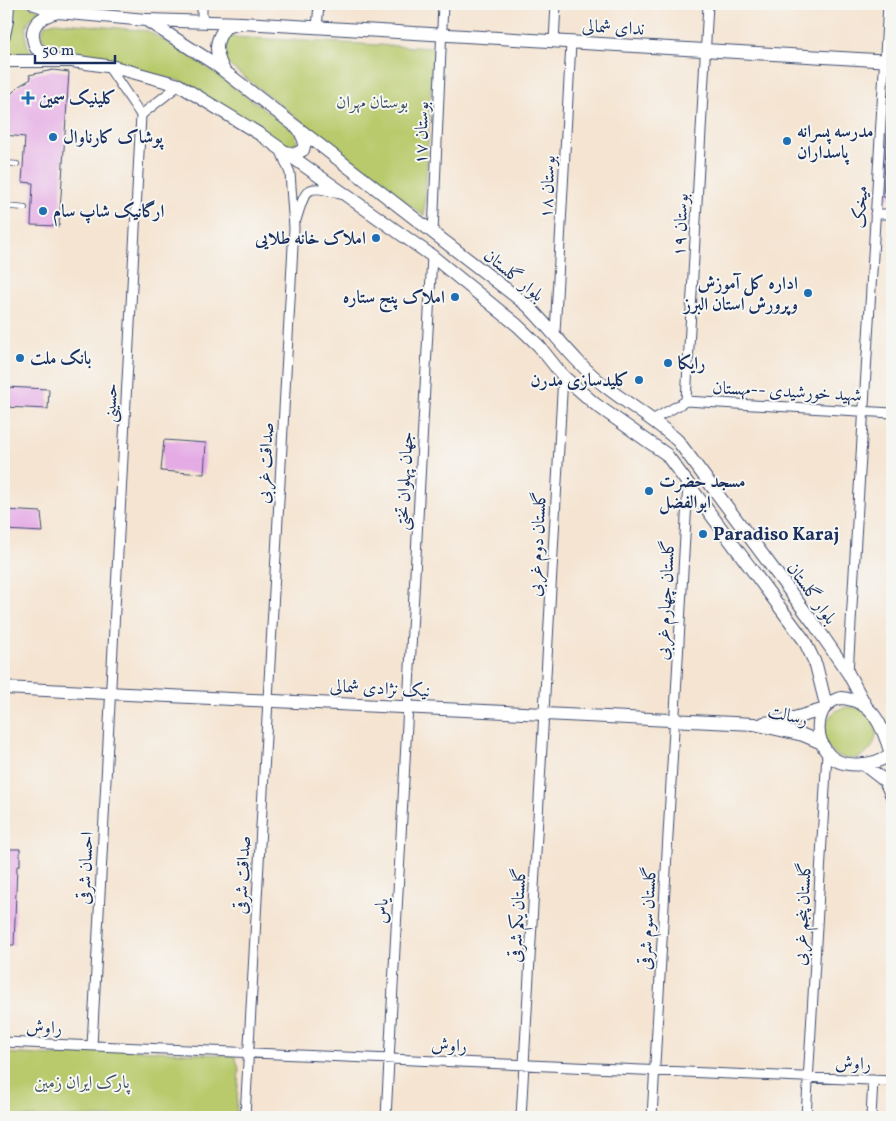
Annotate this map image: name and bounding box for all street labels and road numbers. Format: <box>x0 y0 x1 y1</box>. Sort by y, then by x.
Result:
street label: ندای شمالی <box>581 14 645 43</box>
street label: بوستان ۱۷ <box>409 101 436 165</box>
street label: بوستان ۱۸ <box>534 155 563 219</box>
street label: میخک <box>848 185 875 229</box>
street label: بوستان ۱۹ <box>667 193 696 257</box>
street label: بلوار گلستان <box>477 244 549 308</box>
street label: شهید خورشیدی --مهستان <box>711 376 862 409</box>
street label: حسینی <box>98 383 125 423</box>
street label: صداقت غربی <box>252 422 281 505</box>
street label: جهان پهلوان تختی <box>390 431 421 531</box>
street label: گلستان دوم غربی <box>523 491 556 598</box>
street label: گلستان چهارم غربی <box>651 539 684 661</box>
street label: بلوار گلستان <box>780 558 842 630</box>
street label: نیک نژادی شمالی <box>329 674 431 705</box>
street label: رسالت <box>765 699 810 733</box>
street label: احسان شرقی <box>72 831 101 905</box>
street label: صداقت شرقی <box>229 835 258 915</box>
street label: گلستان پنجم غربی <box>788 862 822 967</box>
street label: گلستان سوم شرقی <box>633 866 666 971</box>
street label: گلستان یکم شرقی <box>504 867 536 963</box>
street label: یاس <box>369 896 396 924</box>
street label: راوش <box>25 1015 62 1042</box>
street label: راوش <box>430 1033 468 1060</box>
street label: راوش <box>834 1051 871 1078</box>

